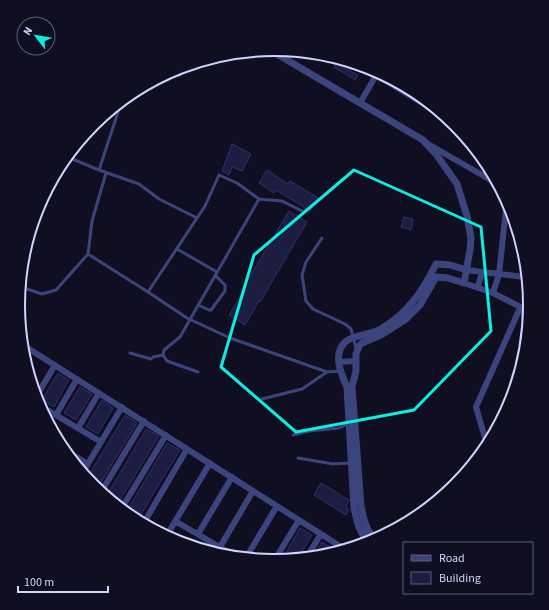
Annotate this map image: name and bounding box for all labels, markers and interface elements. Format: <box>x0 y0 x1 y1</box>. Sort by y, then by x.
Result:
north arrow <box>16 16 56 56</box>
text: N <box>20 24 36 38</box>
legend <box>403 542 533 594</box>
text: Road <box>439 550 465 567</box>
scale bar <box>18 568 108 594</box>
text: Building <box>439 570 481 587</box>
text: 100 m <box>24 574 54 591</box>

